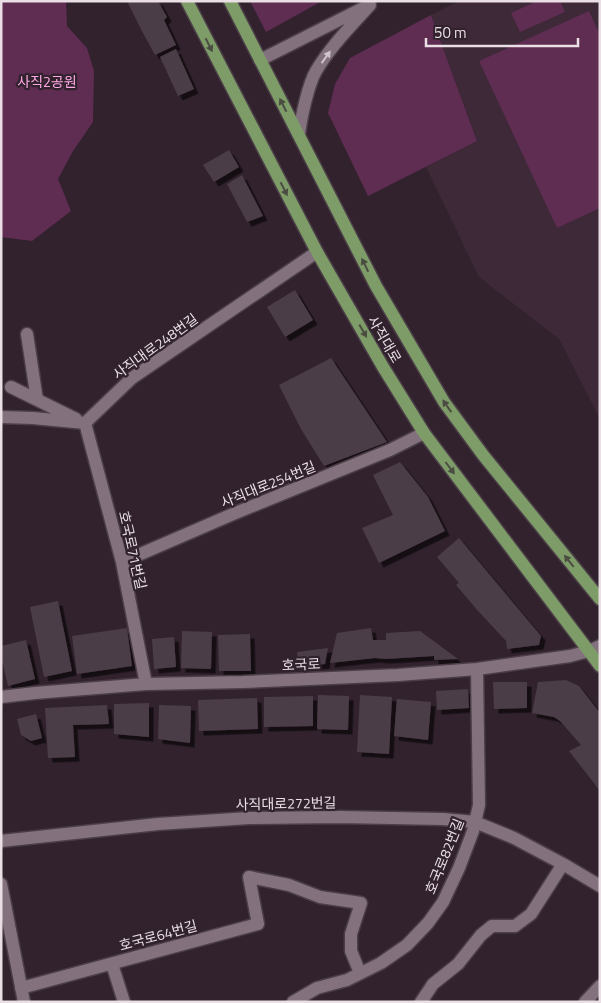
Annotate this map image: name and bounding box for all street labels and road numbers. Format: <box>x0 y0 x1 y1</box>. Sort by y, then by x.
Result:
street label: 사직대로248번길 <box>108 308 202 384</box>
street label: 사직대로 <box>363 311 407 367</box>
street label: 사직대로254번길 <box>217 455 319 513</box>
street label: 호국로71번길 <box>114 509 152 591</box>
street label: 호국로 <box>281 652 321 675</box>
street label: 사직대로272번길 <box>235 792 337 814</box>
street label: 호국로82번길 <box>419 815 469 897</box>
street label: 호국로64번길 <box>117 914 199 956</box>

